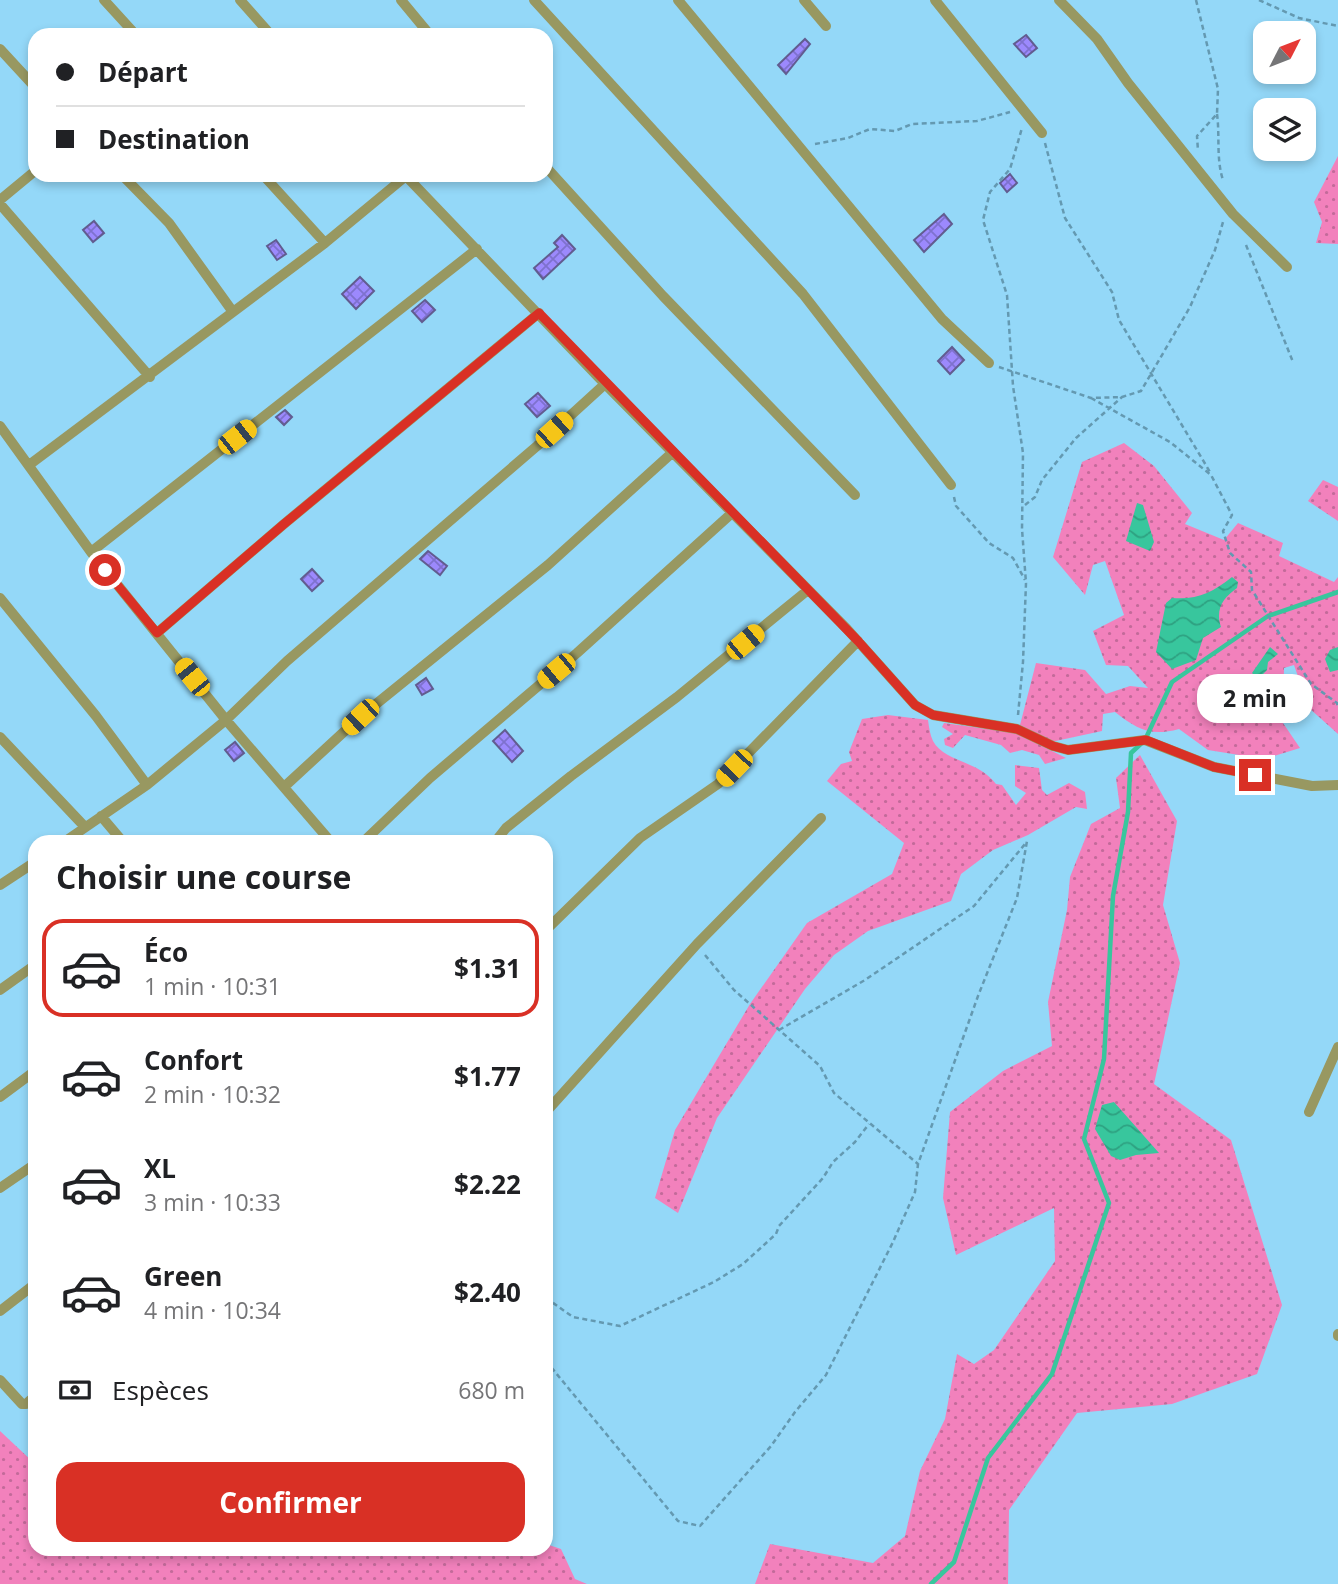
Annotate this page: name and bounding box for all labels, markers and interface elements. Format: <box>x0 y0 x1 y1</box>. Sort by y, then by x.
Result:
north arrow <box>1253 21 1316 84</box>
map controls <box>1253 21 1316 161</box>
text: Départ <box>98 54 188 90</box>
button: layers <box>1253 98 1316 161</box>
text: Destination <box>98 121 250 157</box>
car <box>532 408 577 452</box>
car <box>214 416 261 458</box>
route start <box>89 554 121 586</box>
car <box>723 620 768 664</box>
car <box>534 649 579 693</box>
car <box>171 654 214 700</box>
callout: 2 min <box>1197 674 1313 722</box>
text: 2 min <box>1223 682 1287 714</box>
car <box>338 695 383 739</box>
car <box>712 746 757 790</box>
route end <box>1239 759 1271 791</box>
text: Choisir une course <box>56 855 351 898</box>
text: Éco <box>144 934 188 970</box>
icon: car <box>60 937 123 1000</box>
text: $1.31 <box>454 950 521 986</box>
text: 1 min · 10:31 <box>144 970 281 1002</box>
text: Confort <box>144 1042 243 1078</box>
icon: car <box>60 1045 123 1108</box>
text: $1.77 <box>454 1058 521 1094</box>
text: 2 min · 10:32 <box>144 1078 281 1110</box>
text: XL <box>144 1150 176 1186</box>
icon: car <box>60 1153 123 1216</box>
text: $2.22 <box>454 1166 521 1202</box>
text: 3 min · 10:33 <box>144 1186 281 1218</box>
text: Green <box>144 1258 222 1294</box>
icon: car <box>60 1261 123 1324</box>
text: $2.40 <box>454 1274 521 1310</box>
text: 4 min · 10:34 <box>144 1294 281 1326</box>
icon: cash <box>56 1371 94 1409</box>
text: Espèces <box>112 1372 209 1408</box>
text: 680 m <box>458 1374 525 1406</box>
button: Confirmer <box>56 1462 525 1542</box>

